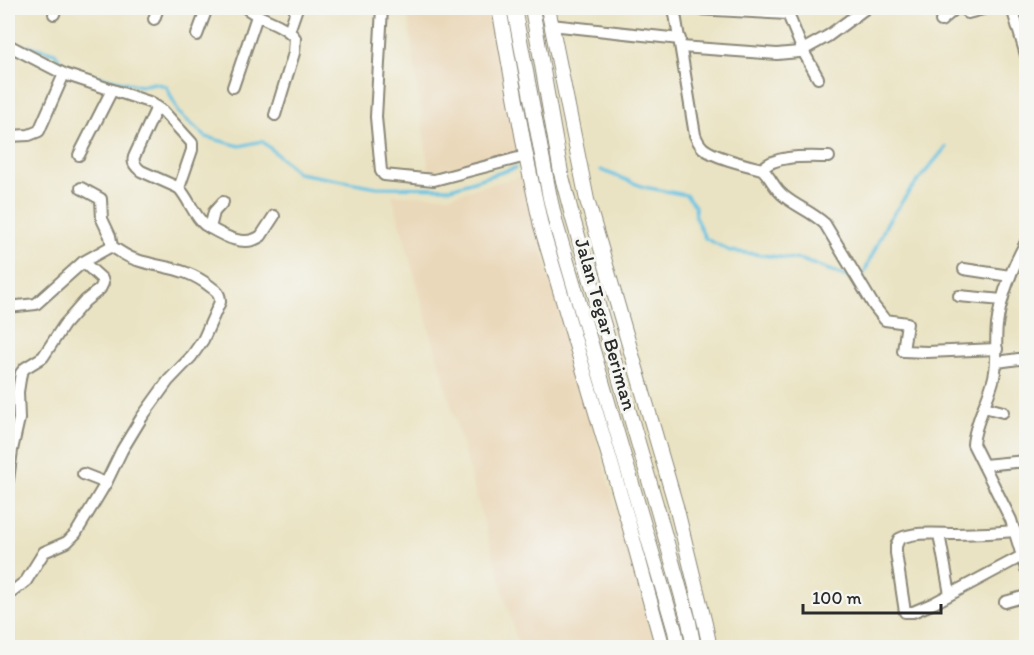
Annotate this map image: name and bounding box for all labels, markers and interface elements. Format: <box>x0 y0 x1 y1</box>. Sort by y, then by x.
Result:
street label: Jalan Tegar Beriman <box>570 235 642 413</box>
scale bar <box>803 577 941 615</box>
text: 100 m <box>812 587 862 609</box>

